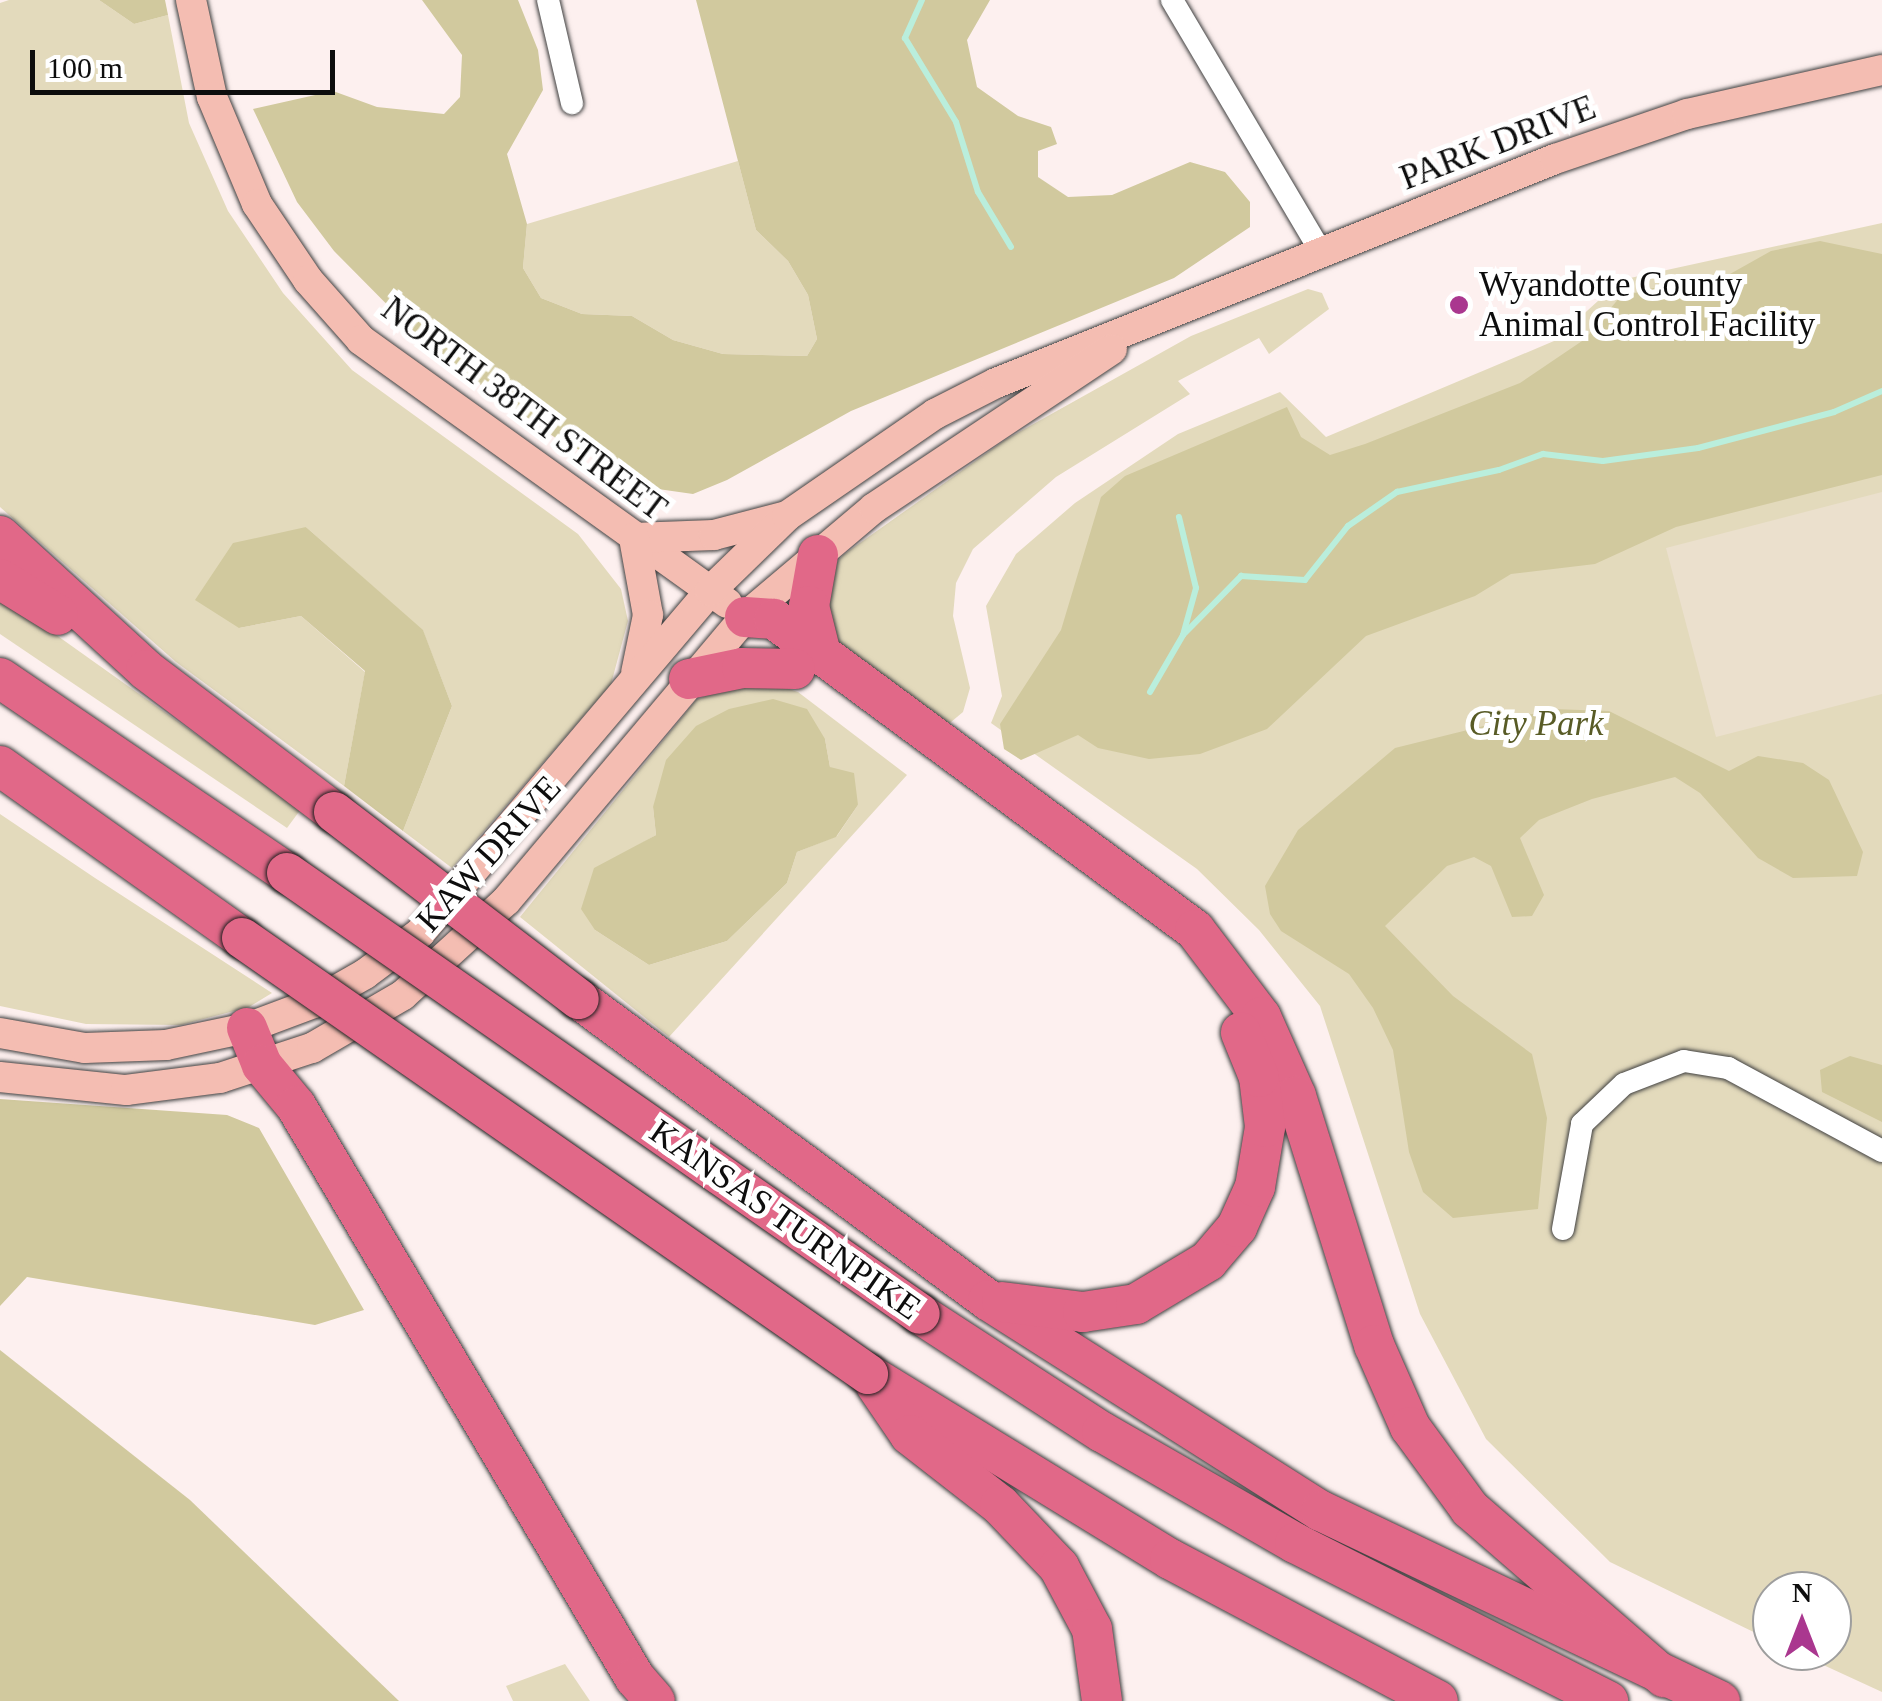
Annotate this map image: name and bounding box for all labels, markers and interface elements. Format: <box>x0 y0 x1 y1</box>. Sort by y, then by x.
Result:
scale bar <box>35 30 340 92</box>
text: 100 m <box>47 51 123 84</box>
street label: PARK DRIVE <box>1394 87 1602 199</box>
place label: Wyandotte County Animal Control Facility <box>1479 264 1815 346</box>
street label: NORTH 38TH STREET <box>373 288 675 530</box>
marker: Wyandotte County Animal Control Facility <box>1448 294 1470 316</box>
park label: City Park <box>1468 703 1604 745</box>
street label: KAW DRIVE <box>408 767 570 941</box>
street label: KANSAS TURNPIKE <box>641 1110 929 1330</box>
north arrow <box>1752 1571 1852 1671</box>
text: N <box>1792 1577 1812 1608</box>

